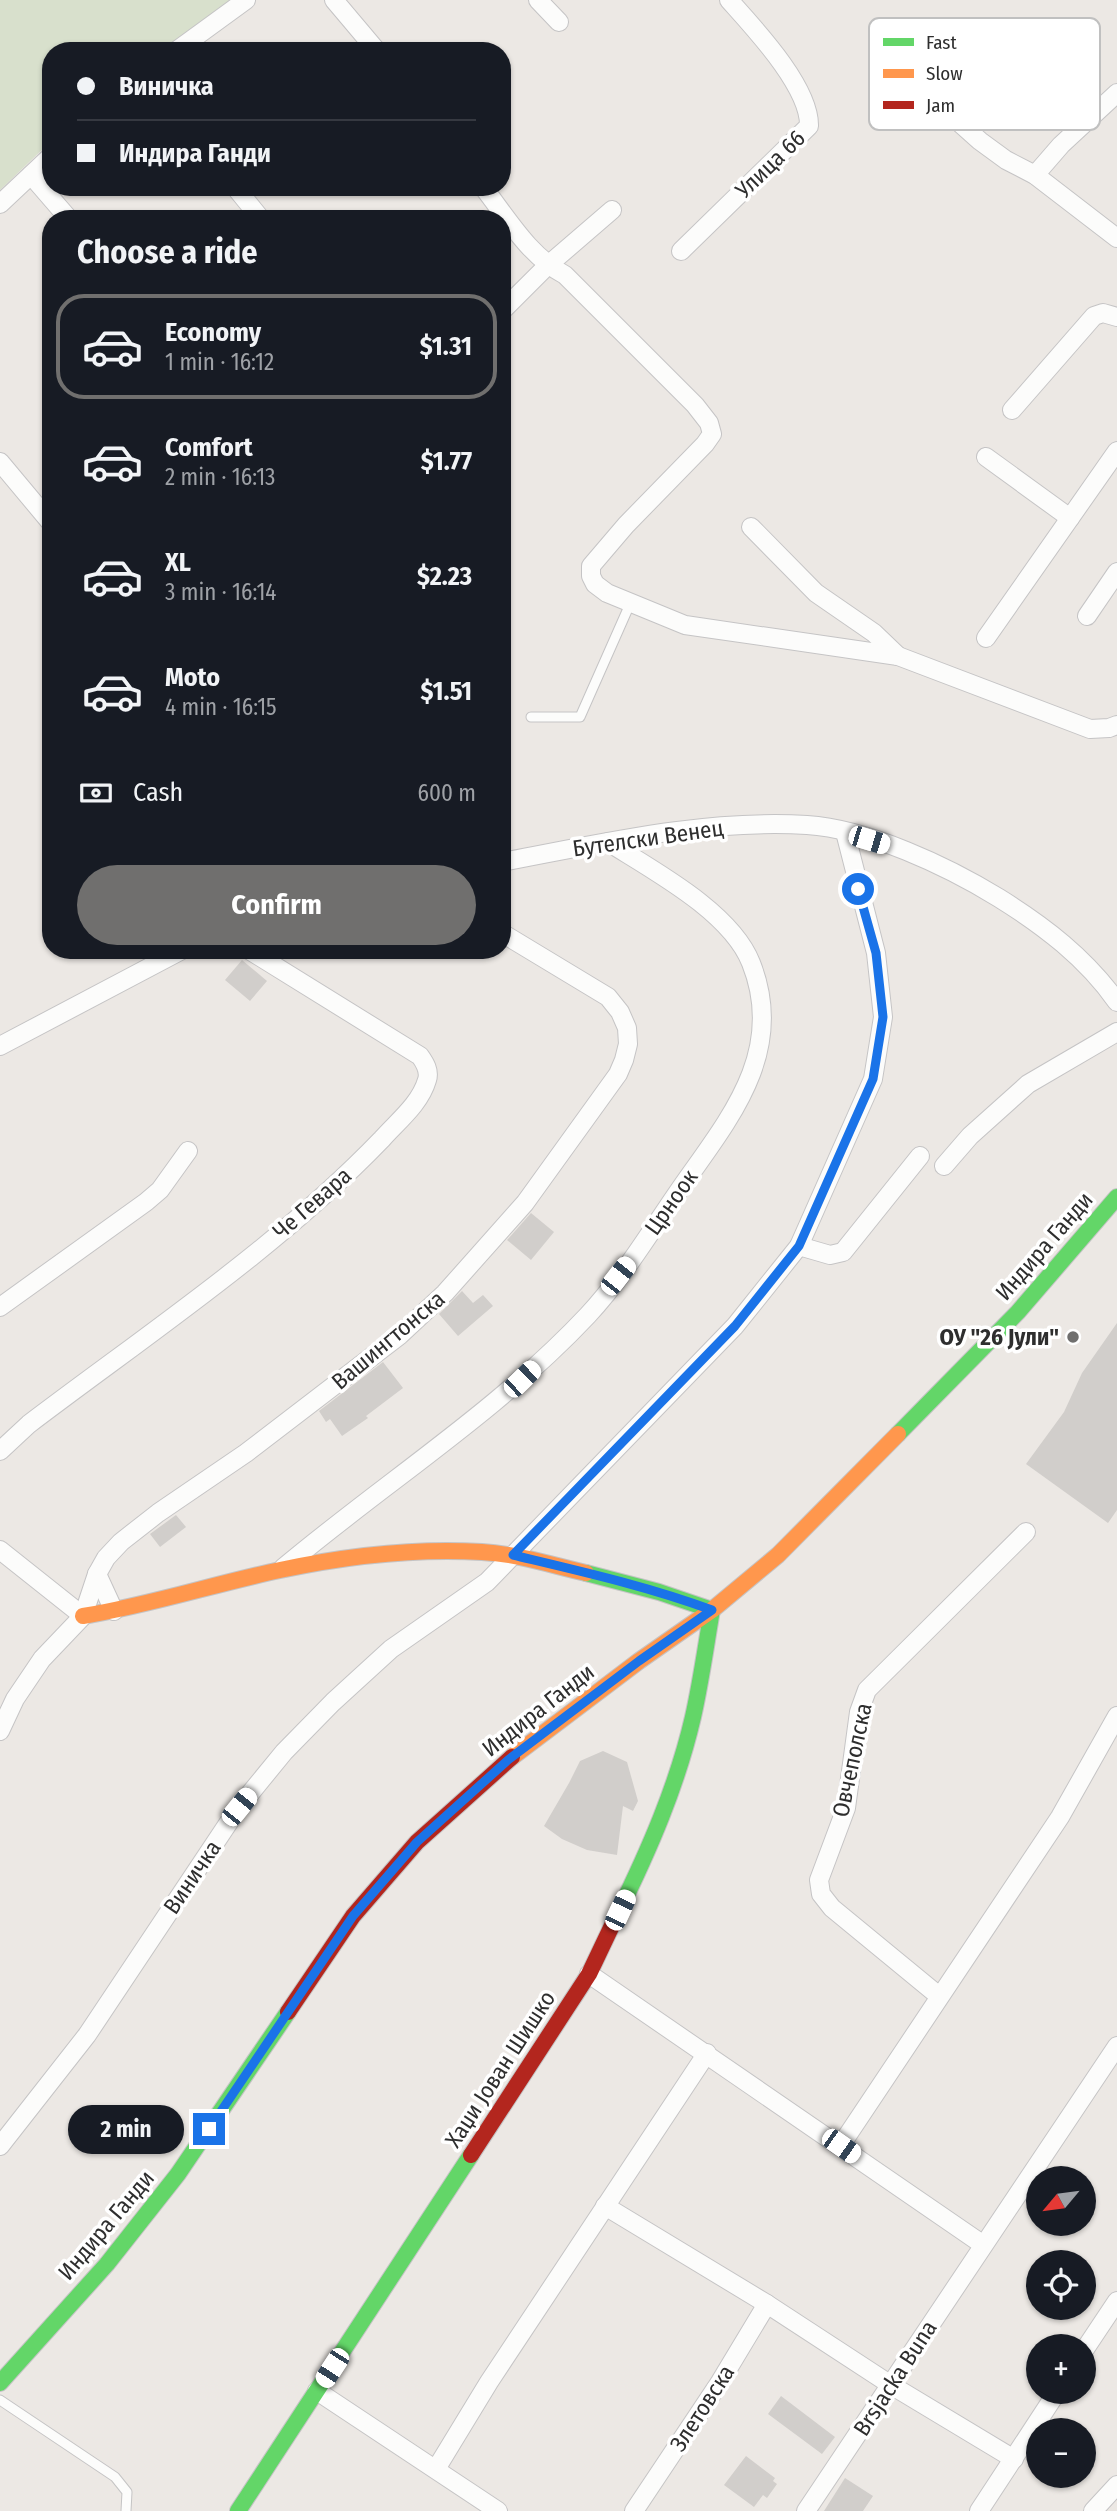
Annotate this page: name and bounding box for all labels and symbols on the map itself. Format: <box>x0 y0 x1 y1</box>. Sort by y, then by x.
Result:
legend <box>869 18 1100 130</box>
text: Fast <box>926 31 957 54</box>
text: Slow <box>926 62 963 85</box>
text: Jam <box>926 94 955 117</box>
street label: Улица 66 <box>729 124 811 205</box>
street label: Бутелски Венец <box>571 814 725 862</box>
car <box>846 824 893 856</box>
route start <box>842 873 874 905</box>
street label: Че Гевара <box>267 1161 357 1245</box>
street label: Црноок <box>638 1164 704 1240</box>
street label: Индира Ганди <box>989 1186 1099 1306</box>
car <box>597 1253 640 1299</box>
street label: Вашингтонска <box>326 1285 450 1395</box>
place label: ОУ "26 Јули" <box>940 1323 1059 1351</box>
marker: ОУ "26 Јули" <box>1065 1329 1081 1345</box>
car <box>500 1357 545 1401</box>
street label: Индира Ганди <box>476 1658 600 1762</box>
street label: Овчеполска <box>826 1700 878 1820</box>
car <box>218 1784 261 1830</box>
street label: Виничка <box>157 1835 227 1919</box>
car <box>602 1887 639 1933</box>
street label: Хаџи Јован Шишко <box>439 1985 561 2153</box>
callout: 2 min <box>69 2104 184 2154</box>
route end <box>193 2113 225 2145</box>
car <box>818 2125 865 2167</box>
street label: Индира Ганди <box>52 2164 160 2286</box>
north arrow <box>1026 2166 1096 2236</box>
street label: Brsjacka Buna <box>847 2315 943 2441</box>
car <box>312 2345 353 2391</box>
street label: Злетовска <box>664 2359 740 2457</box>

